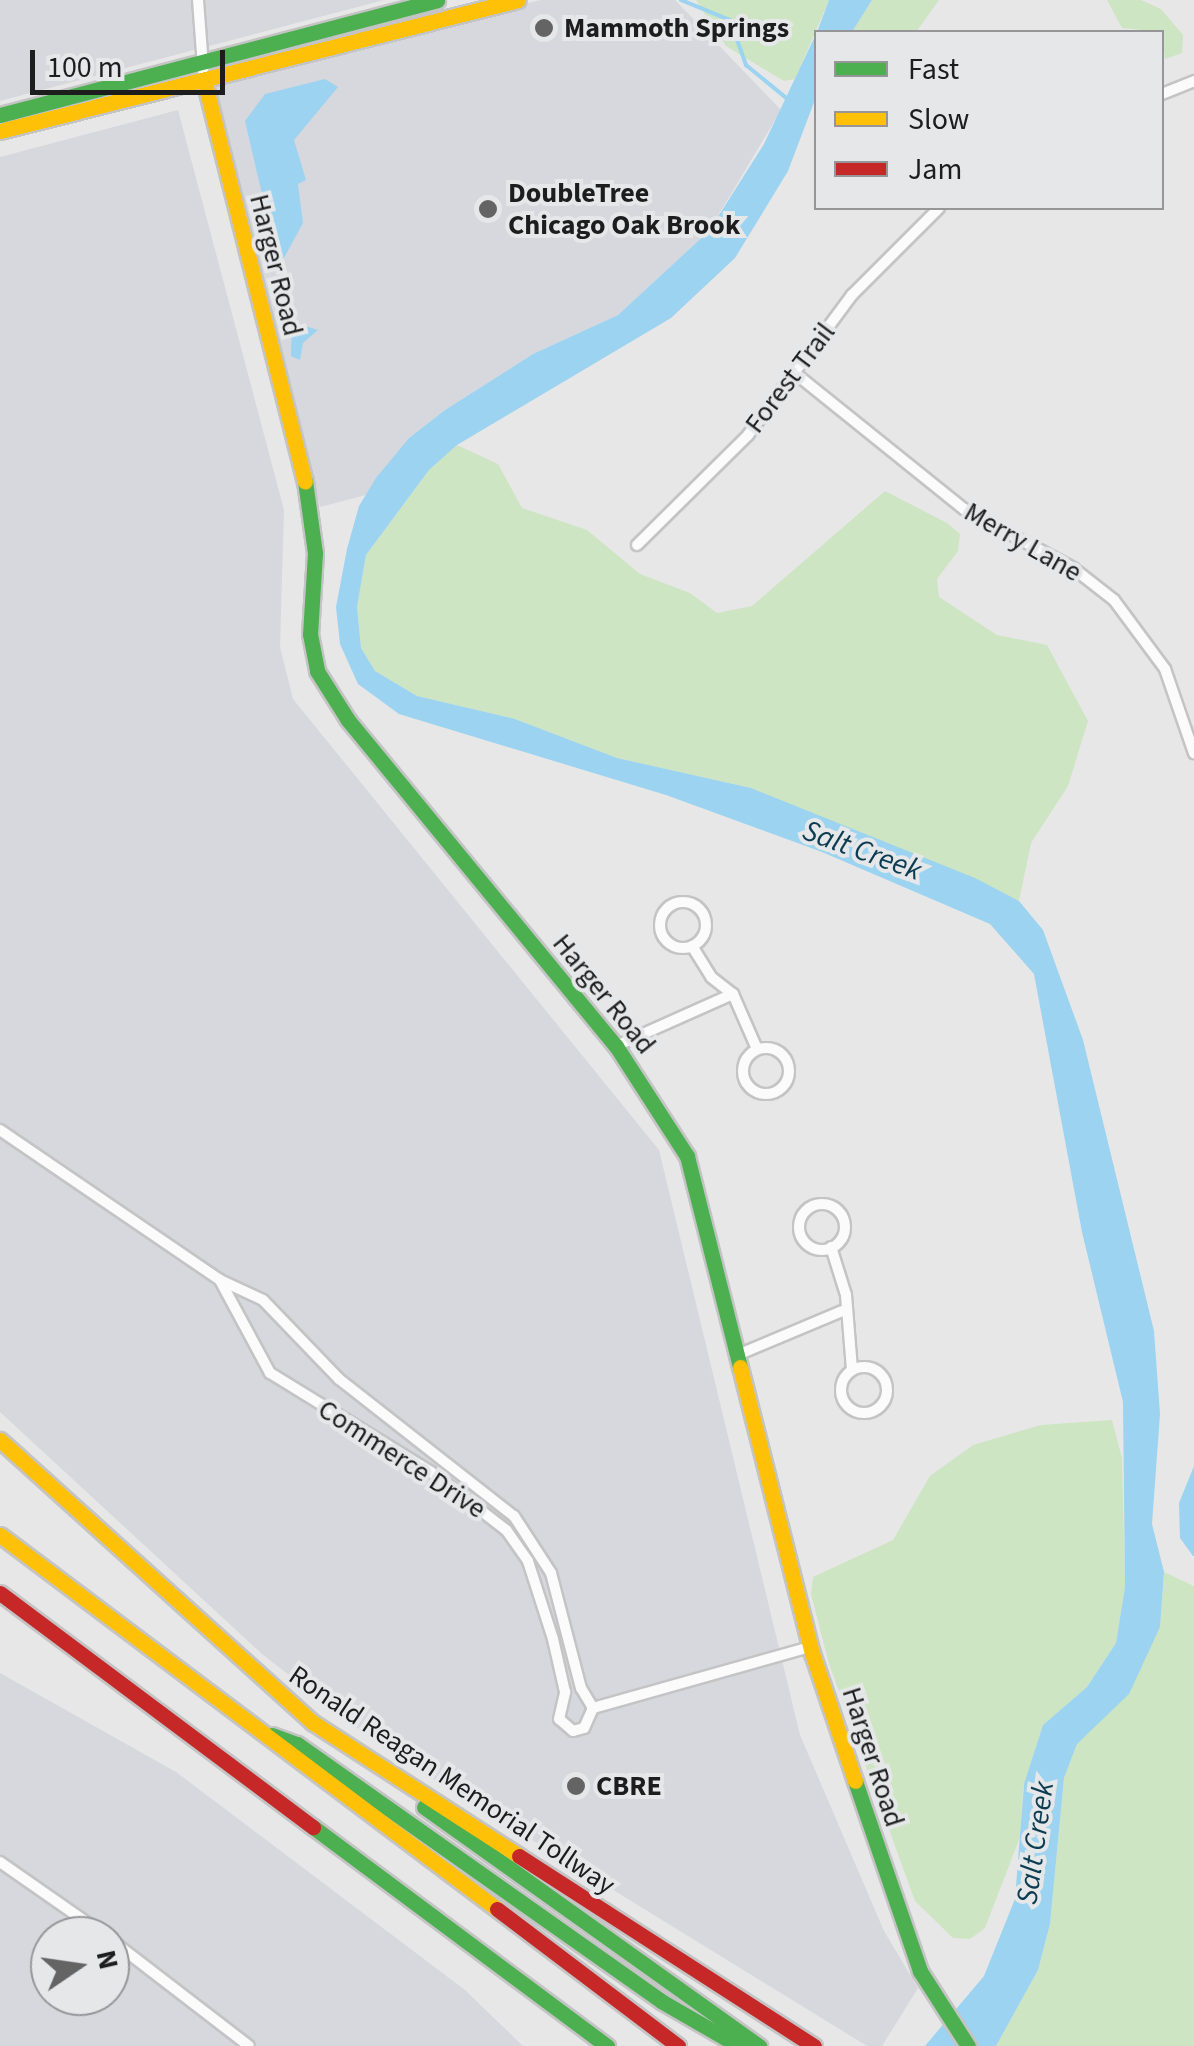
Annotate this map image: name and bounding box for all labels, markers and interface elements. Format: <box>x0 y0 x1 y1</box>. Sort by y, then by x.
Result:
place label: Mammoth Springs <box>564 11 789 45</box>
marker: Mammoth Springs <box>533 17 555 39</box>
scale bar <box>35 30 230 92</box>
legend <box>814 30 1164 210</box>
text: 100 m <box>47 46 123 89</box>
text: Fast <box>908 48 959 91</box>
text: Slow <box>908 98 969 141</box>
text: Jam <box>908 148 962 191</box>
place label: DoubleTree Chicago Oak Brook <box>508 176 740 242</box>
street label: Harger Road <box>242 191 310 339</box>
marker: DoubleTree Chicago Oak Brook <box>477 198 499 220</box>
street label: Forest Trail <box>738 316 842 440</box>
street label: Merry Lane <box>958 495 1088 589</box>
water label: Salt Creek <box>798 813 926 889</box>
street label: Harger Road <box>545 927 663 1061</box>
street label: Commerce Drive <box>312 1392 492 1526</box>
street label: Ronald Reagan Memorial Tollway <box>283 1658 621 1902</box>
street label: Harger Road <box>835 1683 911 1831</box>
place label: CBRE <box>596 1769 662 1803</box>
marker: CBRE <box>565 1775 587 1797</box>
water label: Salt Creek <box>1010 1779 1062 1907</box>
north arrow <box>30 1916 130 2016</box>
text: N <box>86 1946 129 1973</box>

